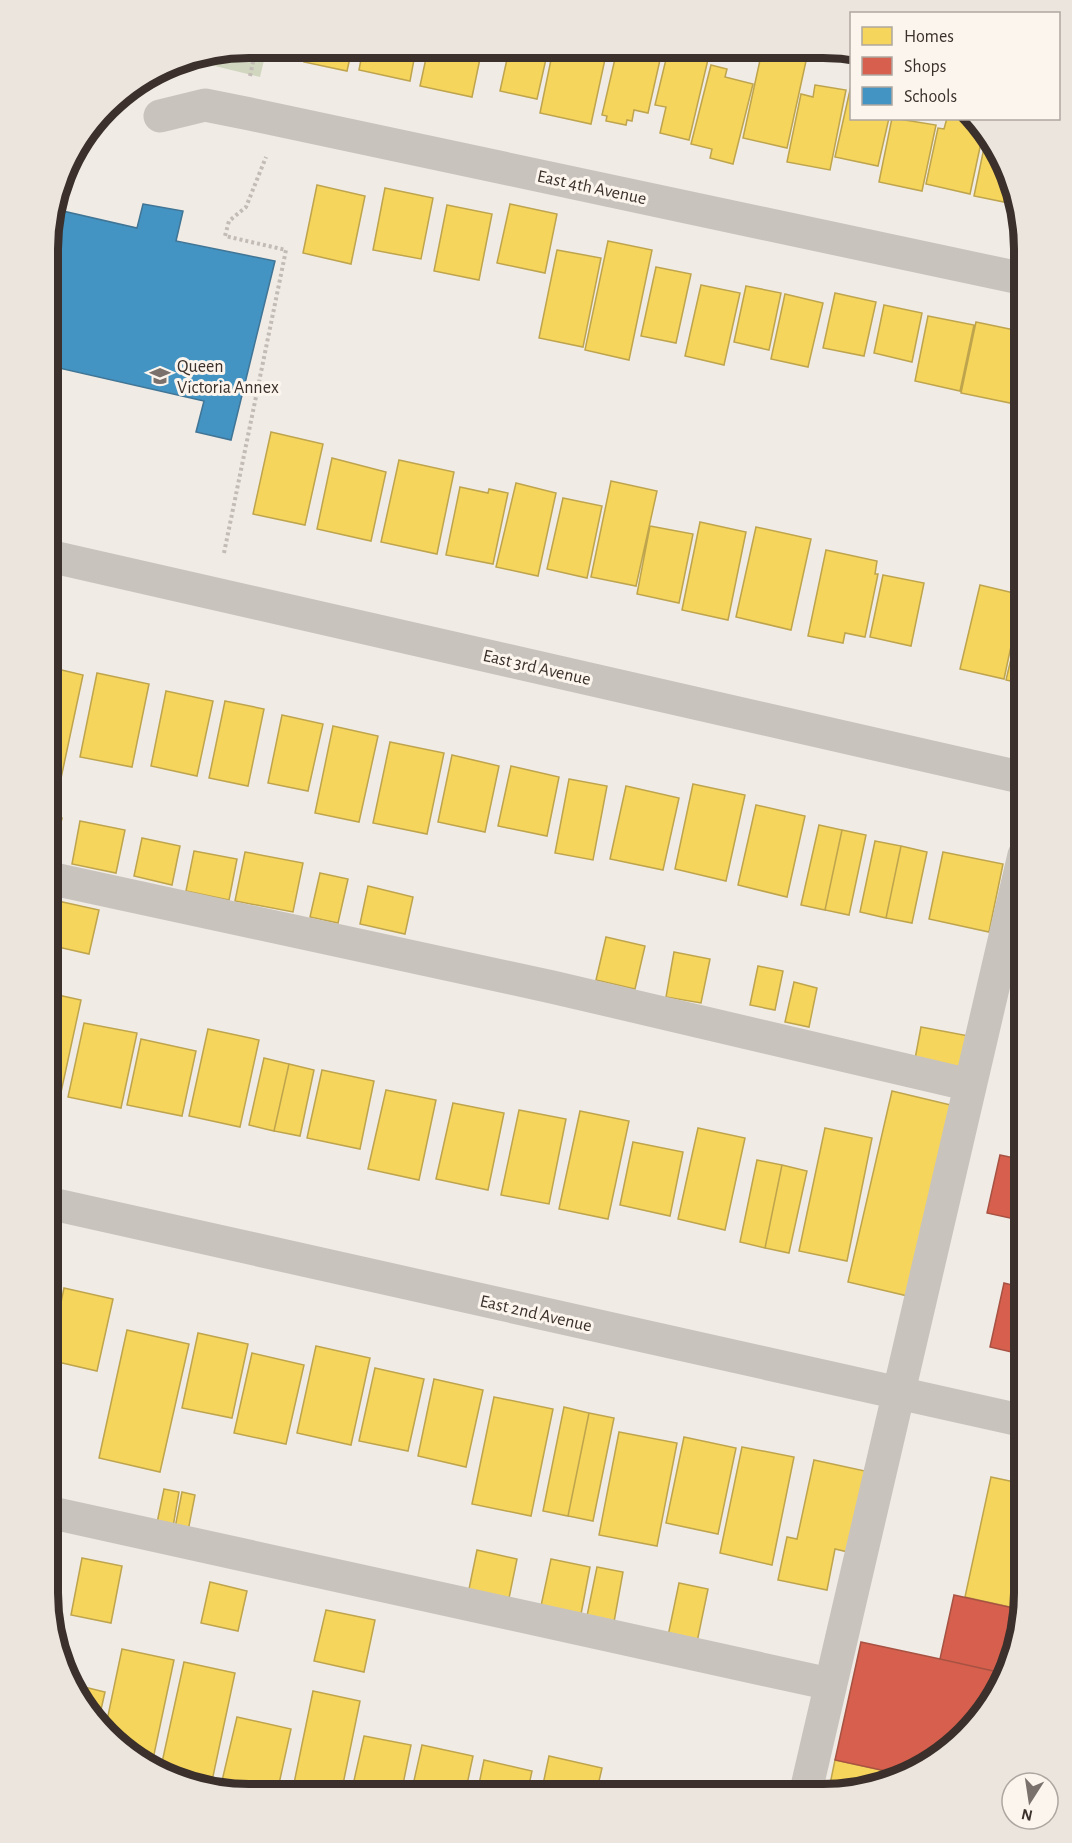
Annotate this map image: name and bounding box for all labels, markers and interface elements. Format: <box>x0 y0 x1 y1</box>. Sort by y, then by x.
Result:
legend <box>850 12 1060 120</box>
text: Homes <box>904 28 954 46</box>
text: Shops <box>904 58 946 76</box>
text: Schools <box>904 88 957 106</box>
street label: East 4th Avenue <box>536 168 648 208</box>
place label: Queen Victoria Annex <box>177 358 279 397</box>
school or university icon: Queen Victoria Annex <box>148 364 172 388</box>
street label: East 3rd Avenue <box>481 647 592 689</box>
street label: East 2nd Avenue <box>478 1292 593 1336</box>
north arrow <box>1000 1771 1060 1831</box>
text: N <box>1020 1806 1034 1824</box>

